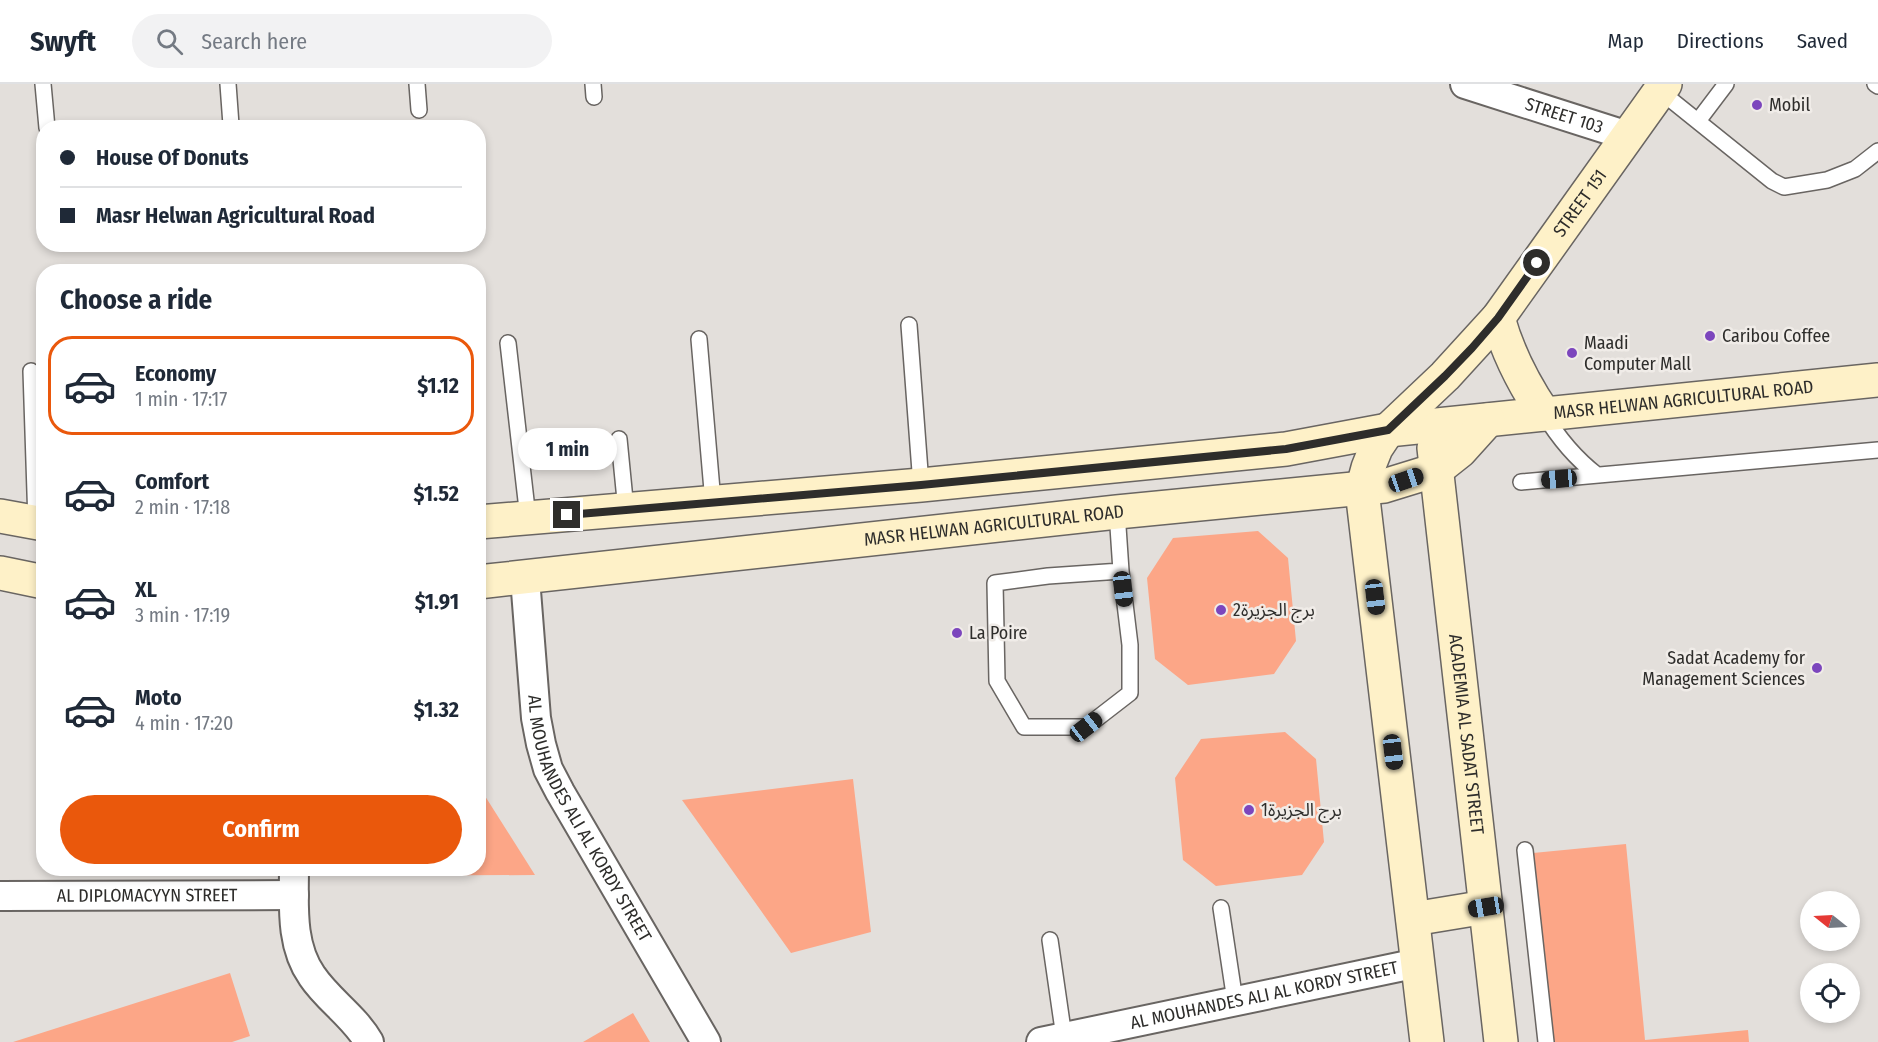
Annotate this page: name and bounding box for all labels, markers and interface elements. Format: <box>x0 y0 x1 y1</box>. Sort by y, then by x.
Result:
search box <box>132 14 552 68</box>
text: Swyft <box>30 25 96 58</box>
icon: search <box>153 25 186 58</box>
text: Search here <box>201 28 307 55</box>
text: Map <box>1607 28 1644 54</box>
text: Directions <box>1677 28 1764 54</box>
text: Saved <box>1797 28 1848 54</box>
street label: STREET 103 <box>1522 93 1606 138</box>
place label: Mobil <box>1769 94 1810 116</box>
marker: Mobil <box>1750 98 1764 112</box>
text: House Of Donuts <box>96 144 249 171</box>
street label: STREET 151 <box>1548 165 1611 241</box>
text: Masr Helwan Agricultural Road <box>96 202 375 229</box>
route start <box>1523 249 1550 276</box>
text: Choose a ride <box>60 284 212 316</box>
place label: Caribou Coffee <box>1722 325 1830 347</box>
marker: Caribou Coffee <box>1703 329 1717 343</box>
place label: Maadi Computer Mall <box>1584 332 1691 375</box>
marker: Maadi Computer Mall <box>1565 346 1579 360</box>
icon: car <box>63 359 117 413</box>
text: Economy <box>135 360 216 387</box>
text: $1.12 <box>417 372 459 399</box>
street label: MASR HELWAN AGRICULTURAL ROAD <box>1552 376 1815 424</box>
text: 1 min · 17:17 <box>135 387 227 411</box>
callout: 1 min <box>518 428 616 470</box>
text: 1 min <box>546 437 589 461</box>
car <box>1386 466 1426 494</box>
icon: car <box>63 467 117 521</box>
text: Comfort <box>135 468 209 495</box>
car <box>1540 468 1578 490</box>
text: $1.52 <box>414 480 459 507</box>
text: 2 min · 17:18 <box>135 495 230 519</box>
street label: MASR HELWAN AGRICULTURAL ROAD <box>863 500 1125 551</box>
route end <box>553 501 580 528</box>
car <box>1112 570 1134 608</box>
icon: car <box>63 575 117 629</box>
text: XL <box>135 576 157 603</box>
car <box>1364 578 1386 616</box>
text: $1.91 <box>415 588 459 615</box>
place label: برج الجزيرة2 <box>1233 599 1315 623</box>
text: 3 min · 17:19 <box>135 603 230 627</box>
marker: برج الجزيرة2 <box>1214 603 1228 617</box>
place label: La Poire <box>969 622 1028 644</box>
marker: La Poire <box>950 626 964 640</box>
street label: ACADEMIA AL SADAT STREET <box>1444 633 1489 836</box>
place label: Sadat Academy for Management Sciences <box>1642 647 1806 690</box>
marker: Sadat Academy for Management Sciences <box>1810 661 1824 675</box>
icon: car <box>63 683 117 737</box>
text: Moto <box>135 684 182 711</box>
street label: AL MOUHANDES ALI AL KORDY STREET <box>523 694 656 946</box>
text: $1.32 <box>414 696 459 723</box>
car <box>1066 709 1106 745</box>
text: 4 min · 17:20 <box>135 711 233 735</box>
car <box>1382 733 1404 771</box>
button: Confirm <box>60 795 462 864</box>
place label: برج الجزيرة1 <box>1261 799 1342 823</box>
marker: برج الجزيرة1 <box>1242 803 1256 817</box>
street label: AL DIPLOMACYYN STREET <box>57 884 238 907</box>
north arrow <box>1800 891 1860 951</box>
map controls <box>1800 891 1860 1023</box>
car <box>1467 895 1505 919</box>
street label: AL MOUHANDES ALI AL KORDY STREET <box>1128 956 1401 1034</box>
button: locate <box>1800 963 1860 1023</box>

